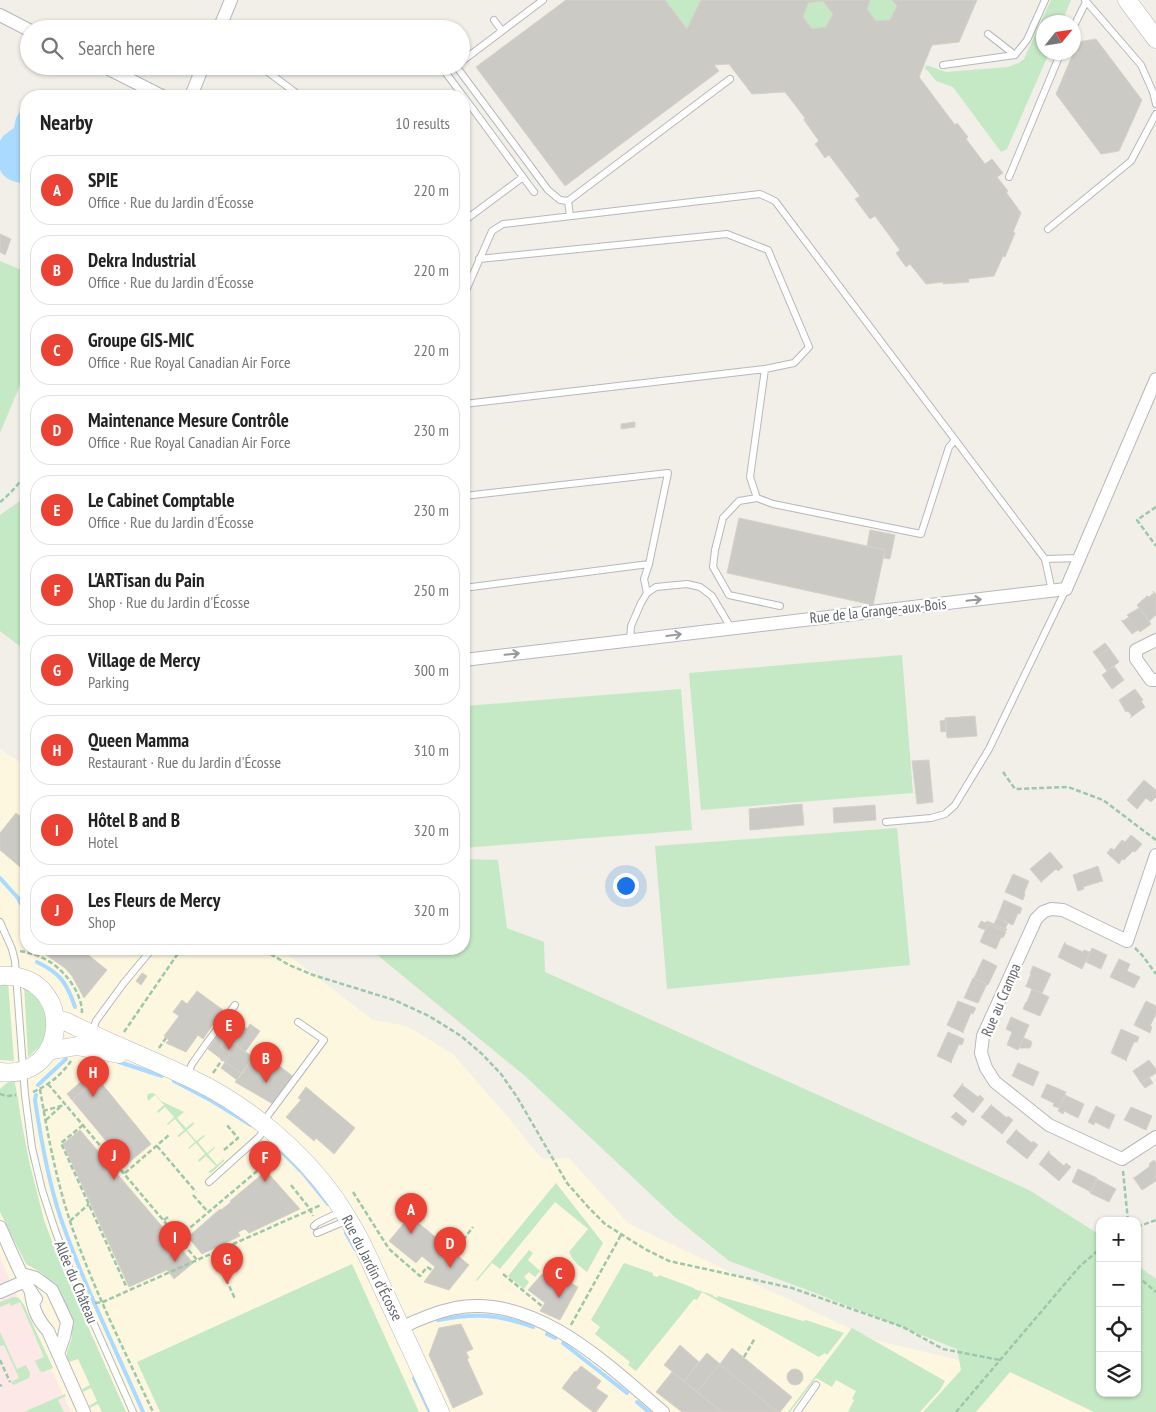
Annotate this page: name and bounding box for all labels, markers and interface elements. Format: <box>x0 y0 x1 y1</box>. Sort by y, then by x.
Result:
north arrow <box>1036 15 1081 60</box>
search box <box>20 20 470 75</box>
icon: search <box>38 34 66 62</box>
text: Search here <box>78 36 155 60</box>
text: Nearby <box>40 109 93 136</box>
text: 10 results <box>395 113 450 133</box>
text: SPIE <box>88 168 118 192</box>
text: A <box>53 180 61 200</box>
text: 220 m <box>414 180 449 200</box>
text: Office · Rue du Jardin d'Écosse <box>88 192 254 212</box>
text: Dekra Industrial <box>88 248 196 272</box>
text: B <box>53 260 61 280</box>
text: 220 m <box>414 260 449 280</box>
text: Office · Rue du Jardin d'Écosse <box>88 272 254 292</box>
text: Groupe GIS-MIC <box>88 328 194 352</box>
text: C <box>53 340 61 360</box>
text: 220 m <box>414 340 449 360</box>
text: Office · Rue Royal Canadian Air Force <box>88 352 291 372</box>
text: Maintenance Mesure Contrôle <box>88 408 289 432</box>
text: D <box>53 420 61 440</box>
text: 230 m <box>414 420 449 440</box>
text: Office · Rue Royal Canadian Air Force <box>88 432 291 452</box>
text: Le Cabinet Comptable <box>88 488 235 512</box>
text: E <box>54 500 60 520</box>
text: 230 m <box>414 500 449 520</box>
text: Office · Rue du Jardin d'Écosse <box>88 512 254 532</box>
text: L'ARTisan du Pain <box>88 568 205 592</box>
text: F <box>54 580 60 600</box>
text: 250 m <box>414 580 449 600</box>
text: Shop · Rue du Jardin d'Écosse <box>88 592 250 612</box>
street label: Rue de la Grange-aux-Bois <box>809 594 947 627</box>
one-way arrow <box>966 595 982 605</box>
one-way arrow <box>665 630 681 640</box>
text: Village de Mercy <box>88 648 200 672</box>
one-way arrow <box>504 649 520 659</box>
text: G <box>53 660 61 680</box>
text: 300 m <box>414 660 449 680</box>
text: Parking <box>88 672 129 692</box>
text: Queen Mamma <box>88 728 189 752</box>
text: H <box>53 740 61 760</box>
text: 310 m <box>414 740 449 760</box>
text: Restaurant · Rue du Jardin d'Écosse <box>88 752 281 772</box>
text: Hôtel B and B <box>88 808 180 832</box>
text: I <box>55 820 59 840</box>
text: 320 m <box>414 820 449 840</box>
text: Hotel <box>88 832 118 852</box>
your location <box>613 873 639 899</box>
text: Les Fleurs de Mercy <box>88 888 220 912</box>
text: J <box>55 900 59 920</box>
text: 320 m <box>414 900 449 920</box>
text: Shop <box>88 912 116 932</box>
street label: Rue au Crampa <box>977 960 1024 1039</box>
pin: E <box>213 1009 245 1050</box>
pin: B <box>250 1042 282 1083</box>
pin: H <box>77 1056 109 1097</box>
pin: J <box>98 1139 130 1180</box>
pin: F <box>249 1141 281 1182</box>
pin: A <box>395 1193 427 1234</box>
street label: Rue du Jardin d'Écosse <box>338 1212 407 1324</box>
map controls <box>1096 1217 1141 1397</box>
button: + <box>1096 1217 1141 1262</box>
pin: I <box>159 1221 191 1262</box>
pin: D <box>434 1227 466 1268</box>
street label: Allée du Château <box>51 1238 102 1326</box>
pin: G <box>211 1243 243 1284</box>
pin: C <box>543 1257 575 1298</box>
button: − <box>1096 1262 1141 1307</box>
button: locate <box>1096 1307 1141 1352</box>
button: layers <box>1096 1352 1141 1397</box>

